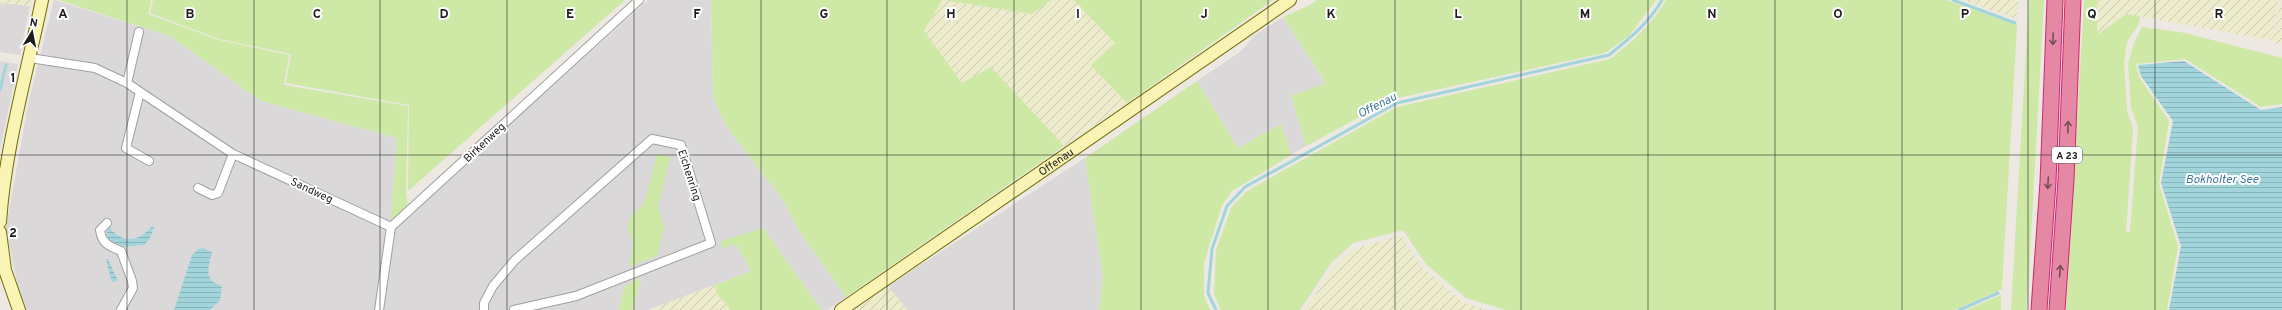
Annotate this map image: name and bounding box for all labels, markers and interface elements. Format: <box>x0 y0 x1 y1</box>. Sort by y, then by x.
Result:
text: A <box>58 7 68 23</box>
text: B <box>186 7 195 23</box>
text: C <box>313 7 321 23</box>
text: D <box>439 7 449 23</box>
text: E <box>566 7 574 23</box>
text: F <box>693 7 701 23</box>
text: G <box>820 7 829 23</box>
text: H <box>946 7 956 23</box>
text: I <box>1076 7 1080 23</box>
text: J <box>1200 7 1208 23</box>
text: K <box>1326 7 1336 23</box>
text: L <box>1454 7 1462 23</box>
text: M <box>1580 7 1590 23</box>
text: N <box>1707 7 1717 23</box>
text: O <box>1833 7 1843 23</box>
text: P <box>1961 7 1970 23</box>
text: Q <box>2087 7 2097 23</box>
text: R <box>2215 7 2224 23</box>
north arrow <box>12 12 52 52</box>
text: N <box>28 16 39 31</box>
one-way arrow <box>2050 32 2057 45</box>
text: 1 <box>10 71 16 87</box>
water label: Offenau <box>1355 89 1400 122</box>
street label: Birkenweg <box>461 120 508 166</box>
one-way arrow <box>2065 121 2072 134</box>
street label: Offenau <box>1036 145 1077 180</box>
road number: A 23 <box>2052 147 2082 163</box>
street label: Eichenring <box>674 148 704 203</box>
water label: Bokholter See <box>2186 172 2259 188</box>
street label: Sandweg <box>288 175 335 207</box>
one-way arrow <box>2044 176 2051 189</box>
text: 2 <box>9 226 17 242</box>
one-way arrow <box>2056 265 2063 278</box>

